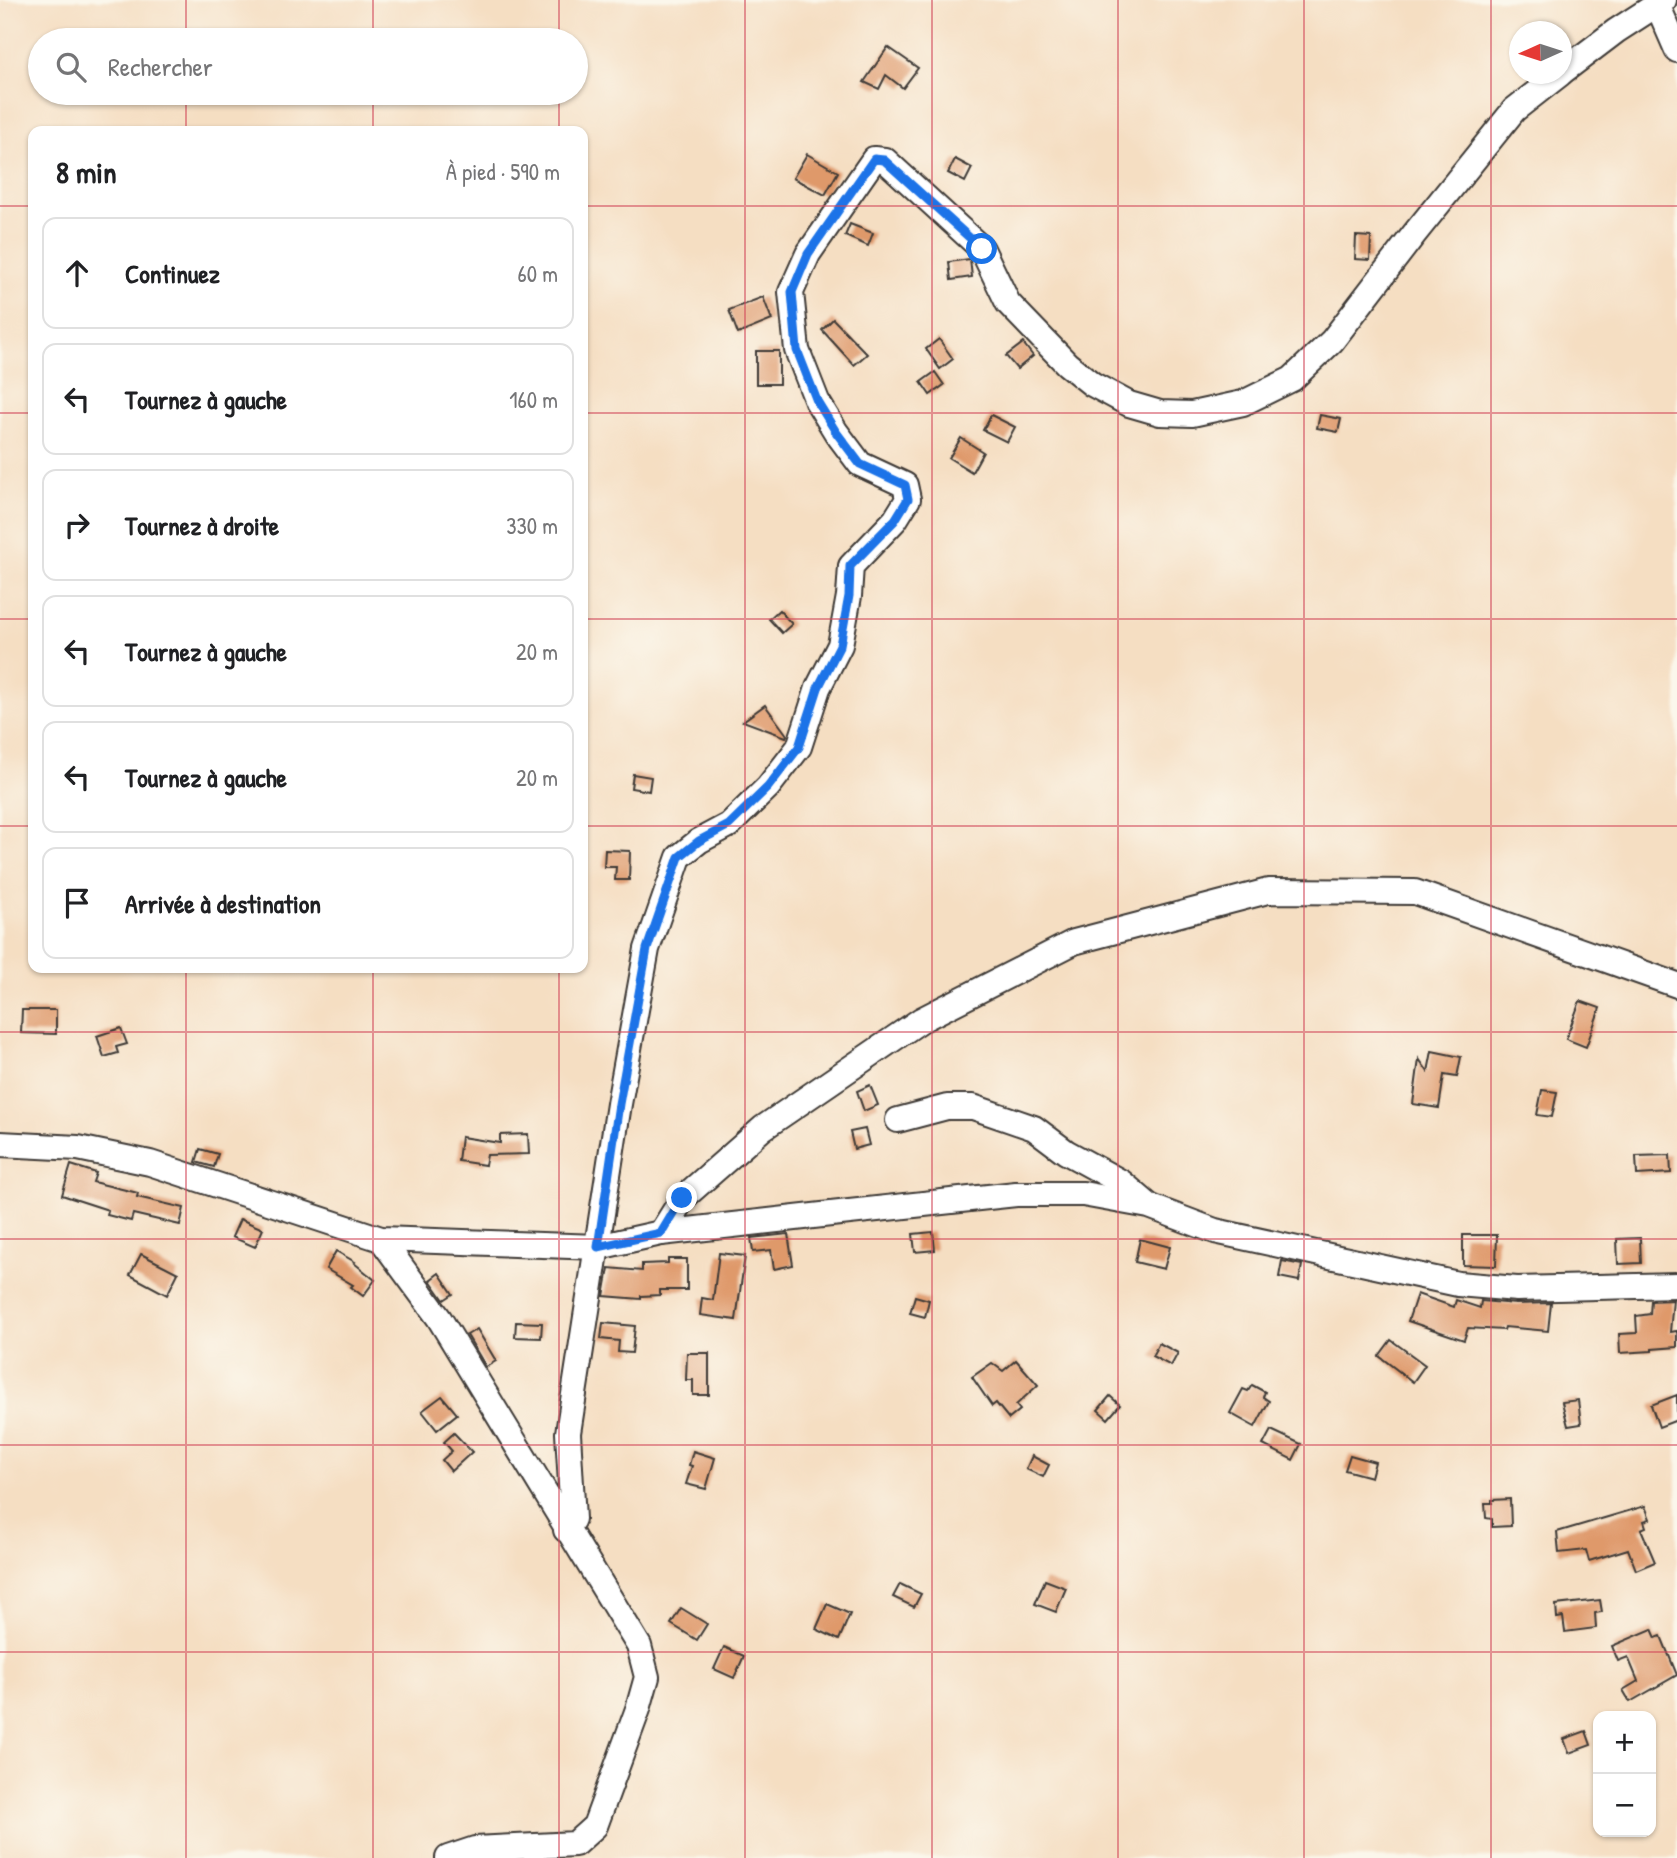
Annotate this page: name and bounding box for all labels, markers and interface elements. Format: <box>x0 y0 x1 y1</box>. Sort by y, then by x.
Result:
north arrow <box>1509 21 1572 84</box>
search box <box>28 28 588 105</box>
icon: search <box>52 48 90 86</box>
text: Rechercher <box>108 49 213 84</box>
text: 8 min <box>56 152 117 192</box>
text: À pied · 590 m <box>446 156 560 187</box>
route start <box>966 233 997 264</box>
icon: ahead <box>58 254 96 292</box>
text: Continuez <box>125 256 220 291</box>
text: 60 m <box>518 258 558 289</box>
icon: left <box>58 380 96 418</box>
text: Tournez à gauche <box>125 382 287 417</box>
text: 160 m <box>509 384 558 415</box>
icon: right <box>58 506 96 544</box>
text: Tournez à droite <box>125 508 279 543</box>
text: 330 m <box>506 510 558 541</box>
icon: left <box>58 632 96 670</box>
text: Tournez à gauche <box>125 634 287 669</box>
text: 20 m <box>516 636 558 667</box>
icon: left <box>58 758 96 796</box>
text: Tournez à gauche <box>125 760 287 795</box>
text: 20 m <box>516 762 558 793</box>
icon: arrive <box>58 884 96 922</box>
text: Arrivée à destination <box>125 886 321 921</box>
route end <box>666 1182 697 1213</box>
map controls <box>1593 1711 1656 1837</box>
button: + <box>1593 1711 1656 1774</box>
button: − <box>1593 1774 1656 1837</box>

